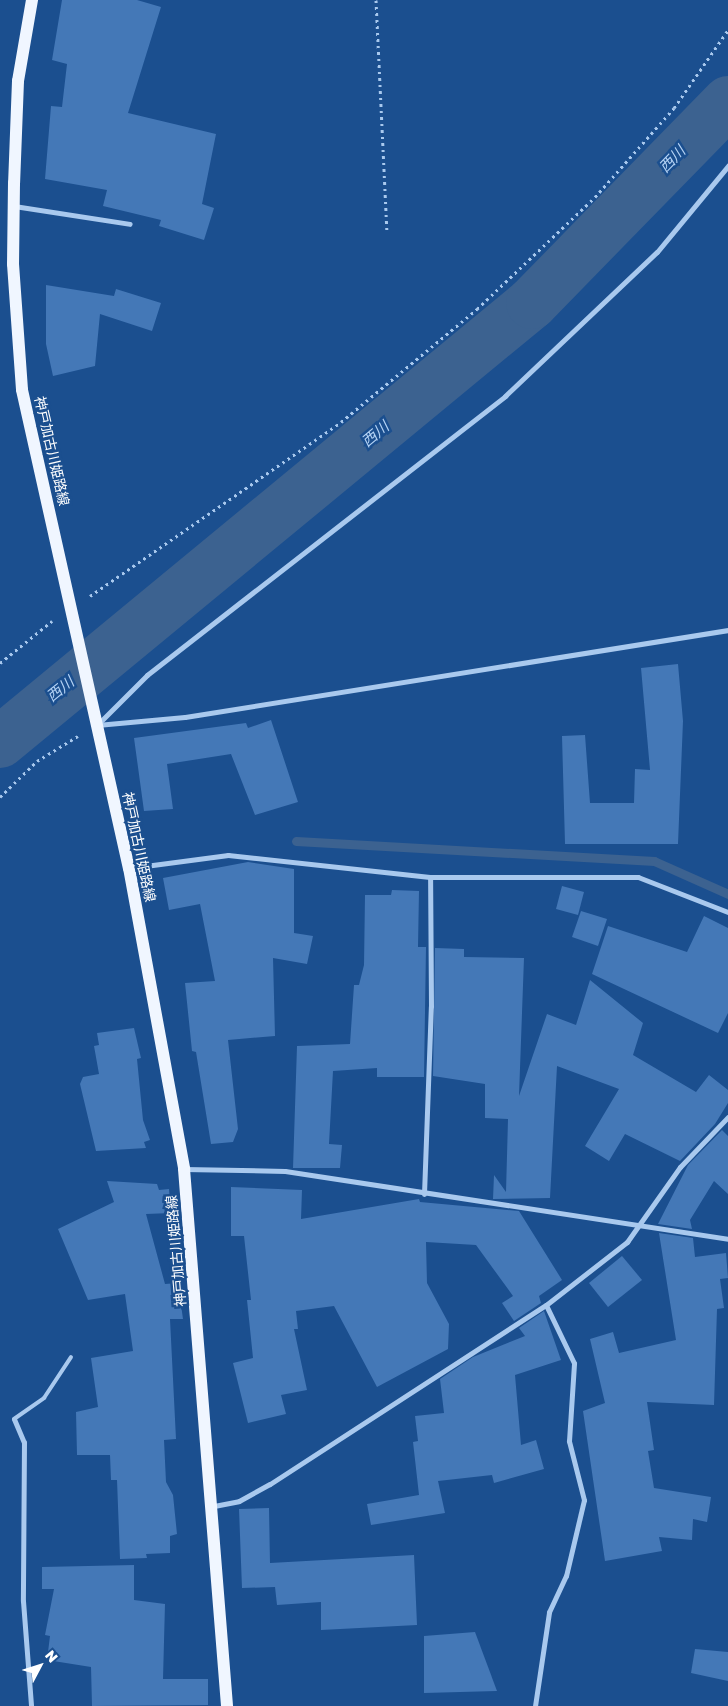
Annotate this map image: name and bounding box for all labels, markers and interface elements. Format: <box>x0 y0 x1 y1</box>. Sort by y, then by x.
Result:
water label: 西川 <box>655 142 689 176</box>
street label: 神戸加古川姫路線 <box>31 395 73 507</box>
water label: 西川 <box>358 417 392 451</box>
water label: 西川 <box>43 673 77 705</box>
street label: 神戸加古川姫路線 <box>119 790 159 904</box>
street label: 神戸加古川姫路線 <box>163 1194 189 1308</box>
north arrow <box>15 1641 65 1691</box>
text: N <box>42 1646 62 1666</box>

